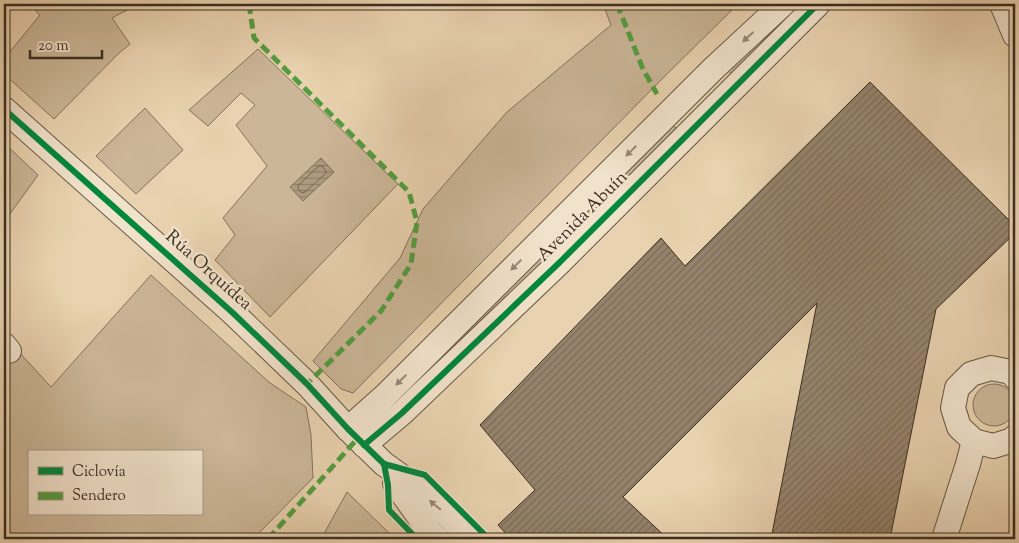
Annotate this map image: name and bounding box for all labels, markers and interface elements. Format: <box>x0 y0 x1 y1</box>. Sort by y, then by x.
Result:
scale bar <box>30 28 102 60</box>
one-way arrow <box>742 31 754 43</box>
text: 20 m <box>38 36 69 57</box>
one-way arrow <box>626 145 638 157</box>
street label: Avenida Abuín <box>532 165 635 268</box>
street label: Rúa Orquídea <box>159 225 257 317</box>
one-way arrow <box>510 259 522 271</box>
one-way arrow <box>395 374 407 386</box>
legend <box>28 450 202 516</box>
text: Ciclovía <box>72 462 126 483</box>
text: Sendero <box>72 486 126 507</box>
one-way arrow <box>429 500 441 511</box>

